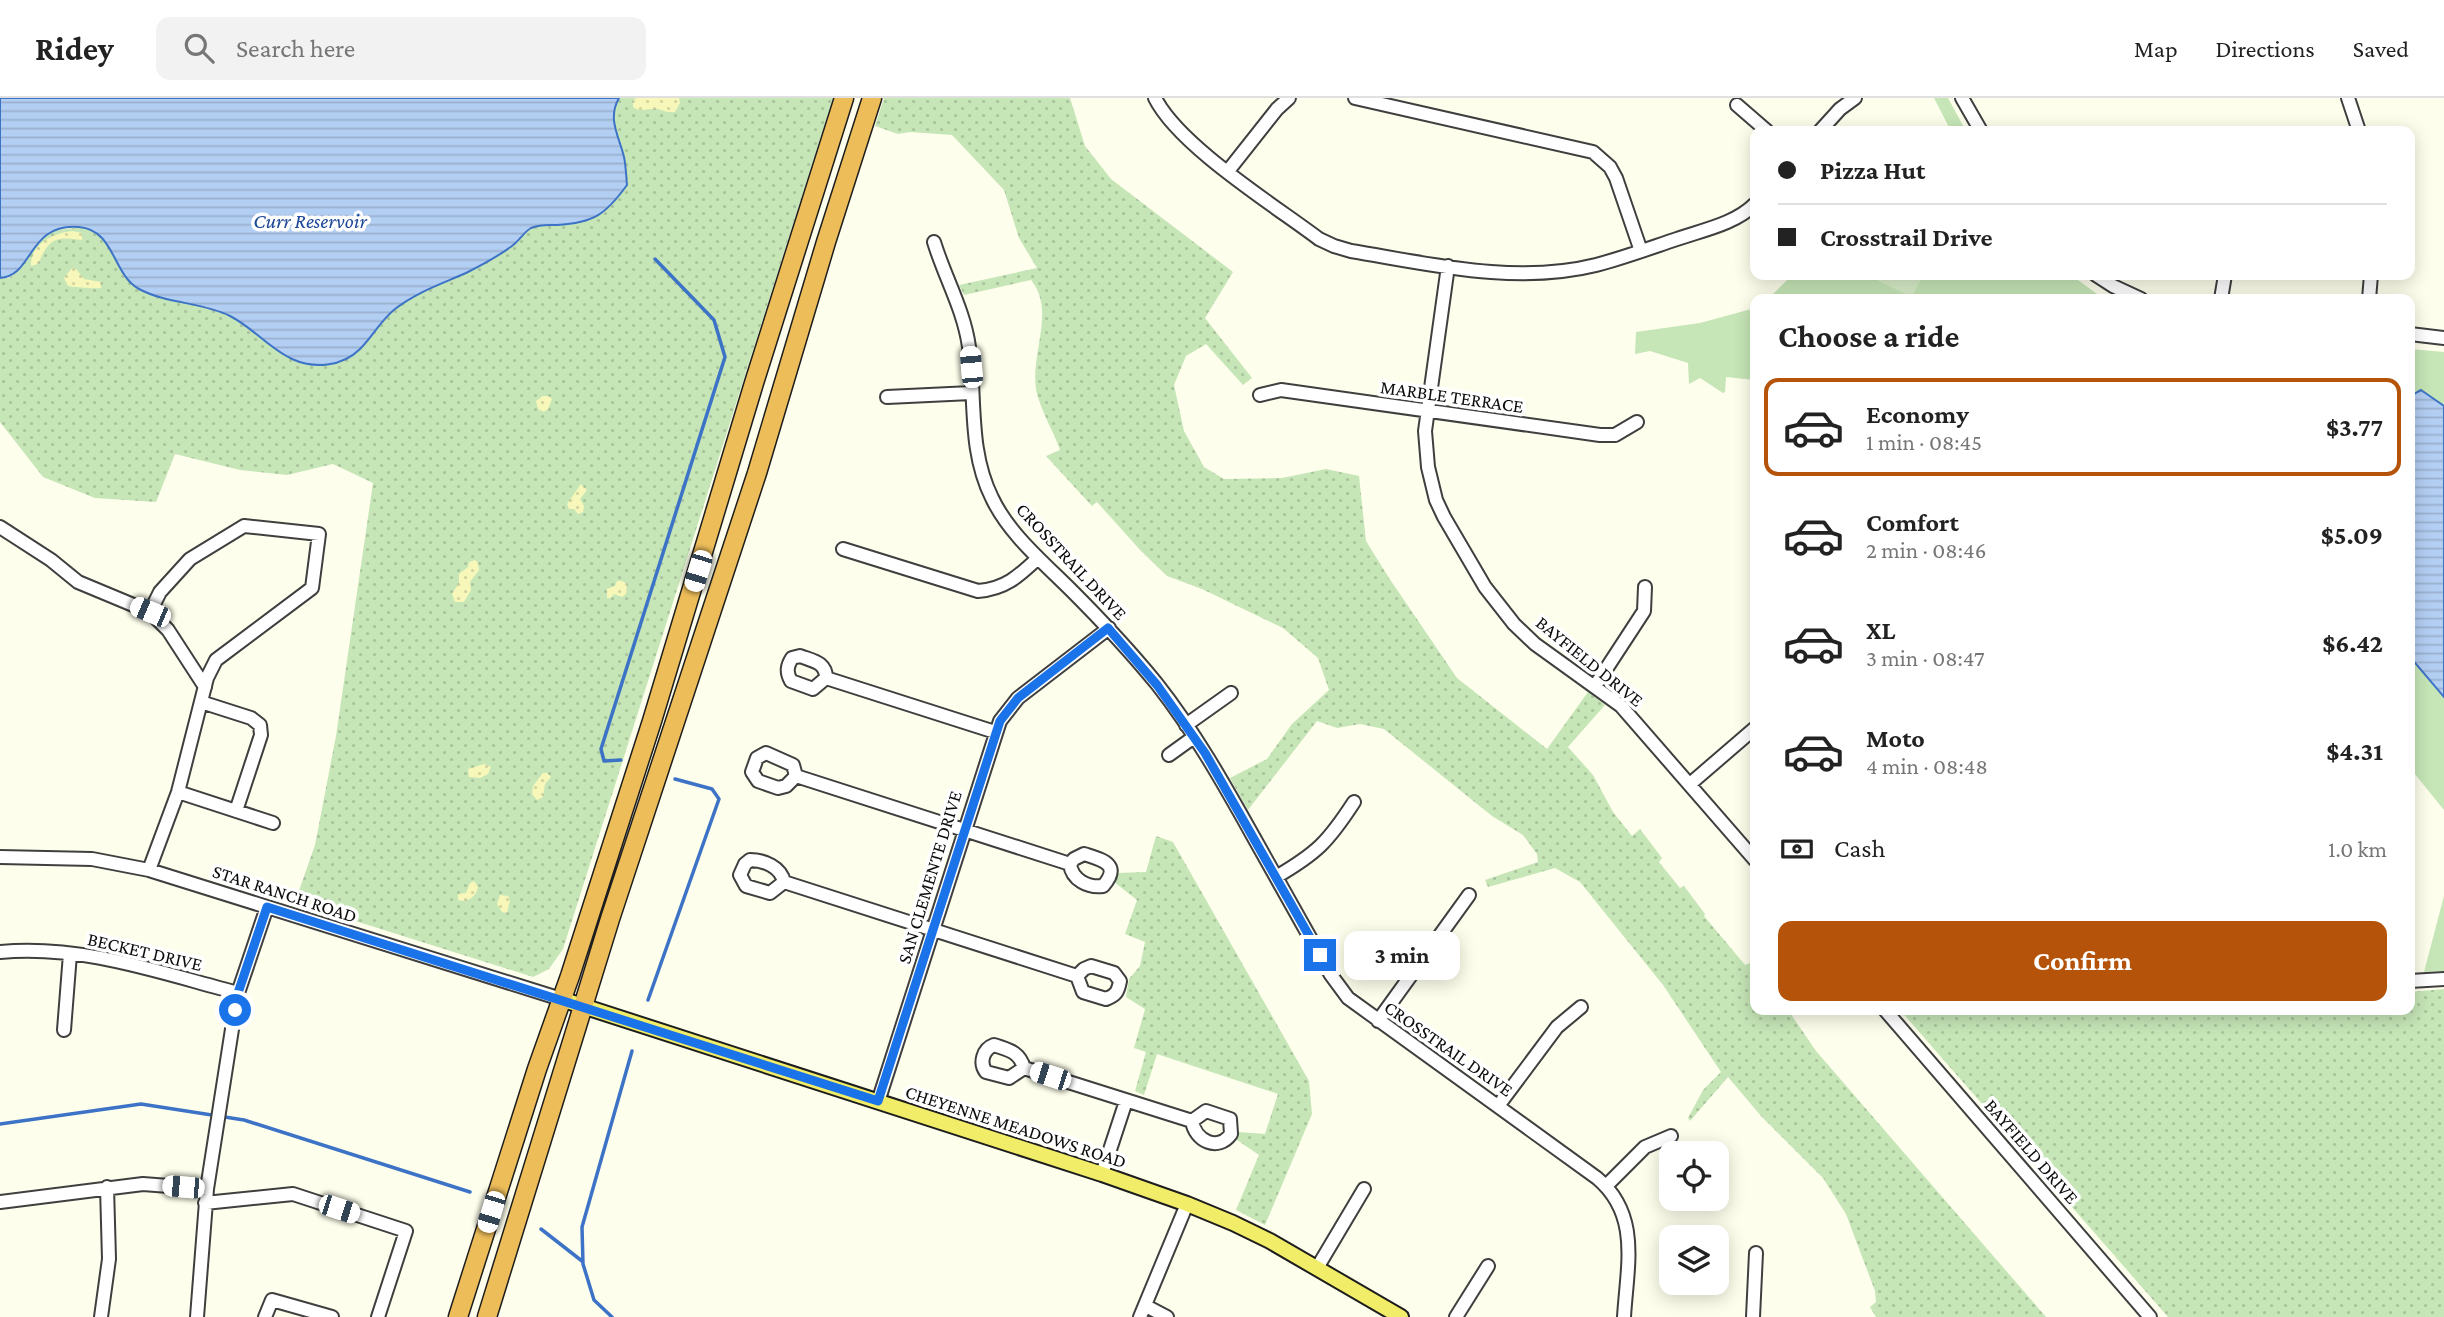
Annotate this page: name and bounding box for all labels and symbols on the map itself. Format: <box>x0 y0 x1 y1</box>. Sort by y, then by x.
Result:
water label: Curr Reservoir <box>253 209 367 233</box>
car <box>959 345 984 389</box>
street label: MARBLE TERRACE <box>1379 376 1525 417</box>
street label: CROSSTRAIL DRIVE <box>1012 499 1131 624</box>
car <box>682 548 715 594</box>
car <box>127 594 174 630</box>
street label: BAYFIELD DRIVE <box>1532 612 1647 711</box>
street label: SAN CLEMENTE DRIVE <box>893 788 966 966</box>
street label: STAR RANCH ROAD <box>210 860 360 927</box>
street label: BECKET DRIVE <box>86 928 204 975</box>
callout: 3 min <box>1344 930 1460 980</box>
route end <box>1304 939 1336 971</box>
route start <box>219 994 251 1026</box>
street label: CROSSTRAIL DRIVE <box>1380 996 1517 1101</box>
car <box>1027 1060 1074 1092</box>
street label: CHEYENNE MEADOWS ROAD <box>903 1081 1129 1172</box>
street label: BAYFIELD DRIVE <box>1981 1095 2083 1208</box>
car <box>162 1175 205 1199</box>
car <box>475 1189 508 1235</box>
car <box>316 1193 363 1225</box>

